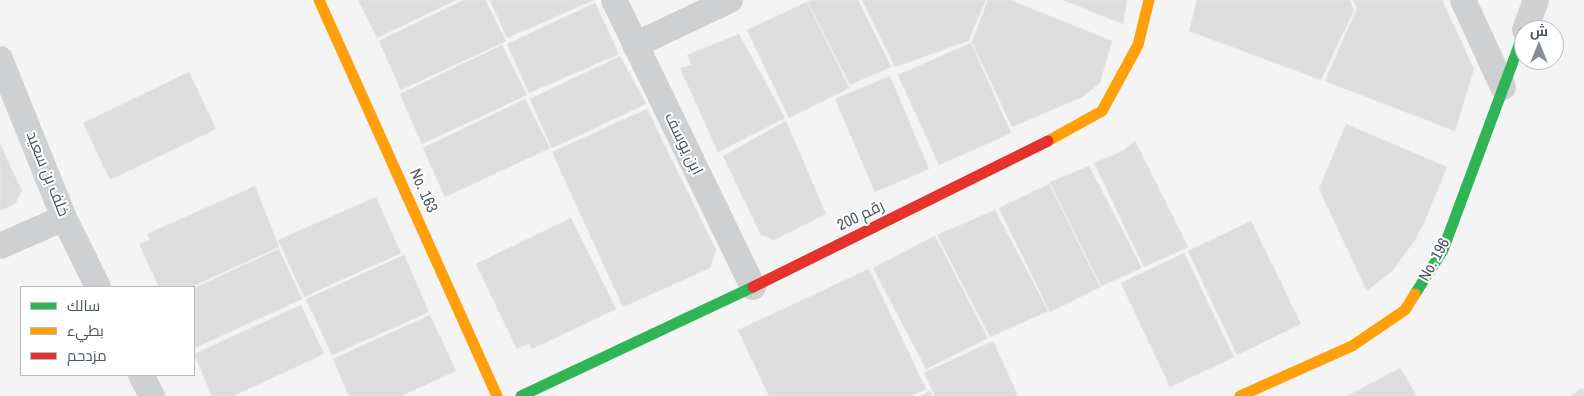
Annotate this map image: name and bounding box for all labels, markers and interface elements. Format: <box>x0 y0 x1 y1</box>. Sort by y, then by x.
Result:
north arrow <box>1514 20 1564 70</box>
text: ش <box>1530 22 1548 40</box>
street label: ابن يوسف <box>660 110 706 178</box>
street label: خلف بن سعيد <box>21 129 73 219</box>
street label: No. 163 <box>405 166 441 216</box>
street label: رقم 200 <box>834 196 888 236</box>
street label: No. 196 <box>1415 235 1455 285</box>
legend <box>20 286 195 376</box>
text: سالك <box>67 295 100 316</box>
text: بطيء <box>67 320 104 341</box>
text: مزدحم <box>67 345 107 366</box>

